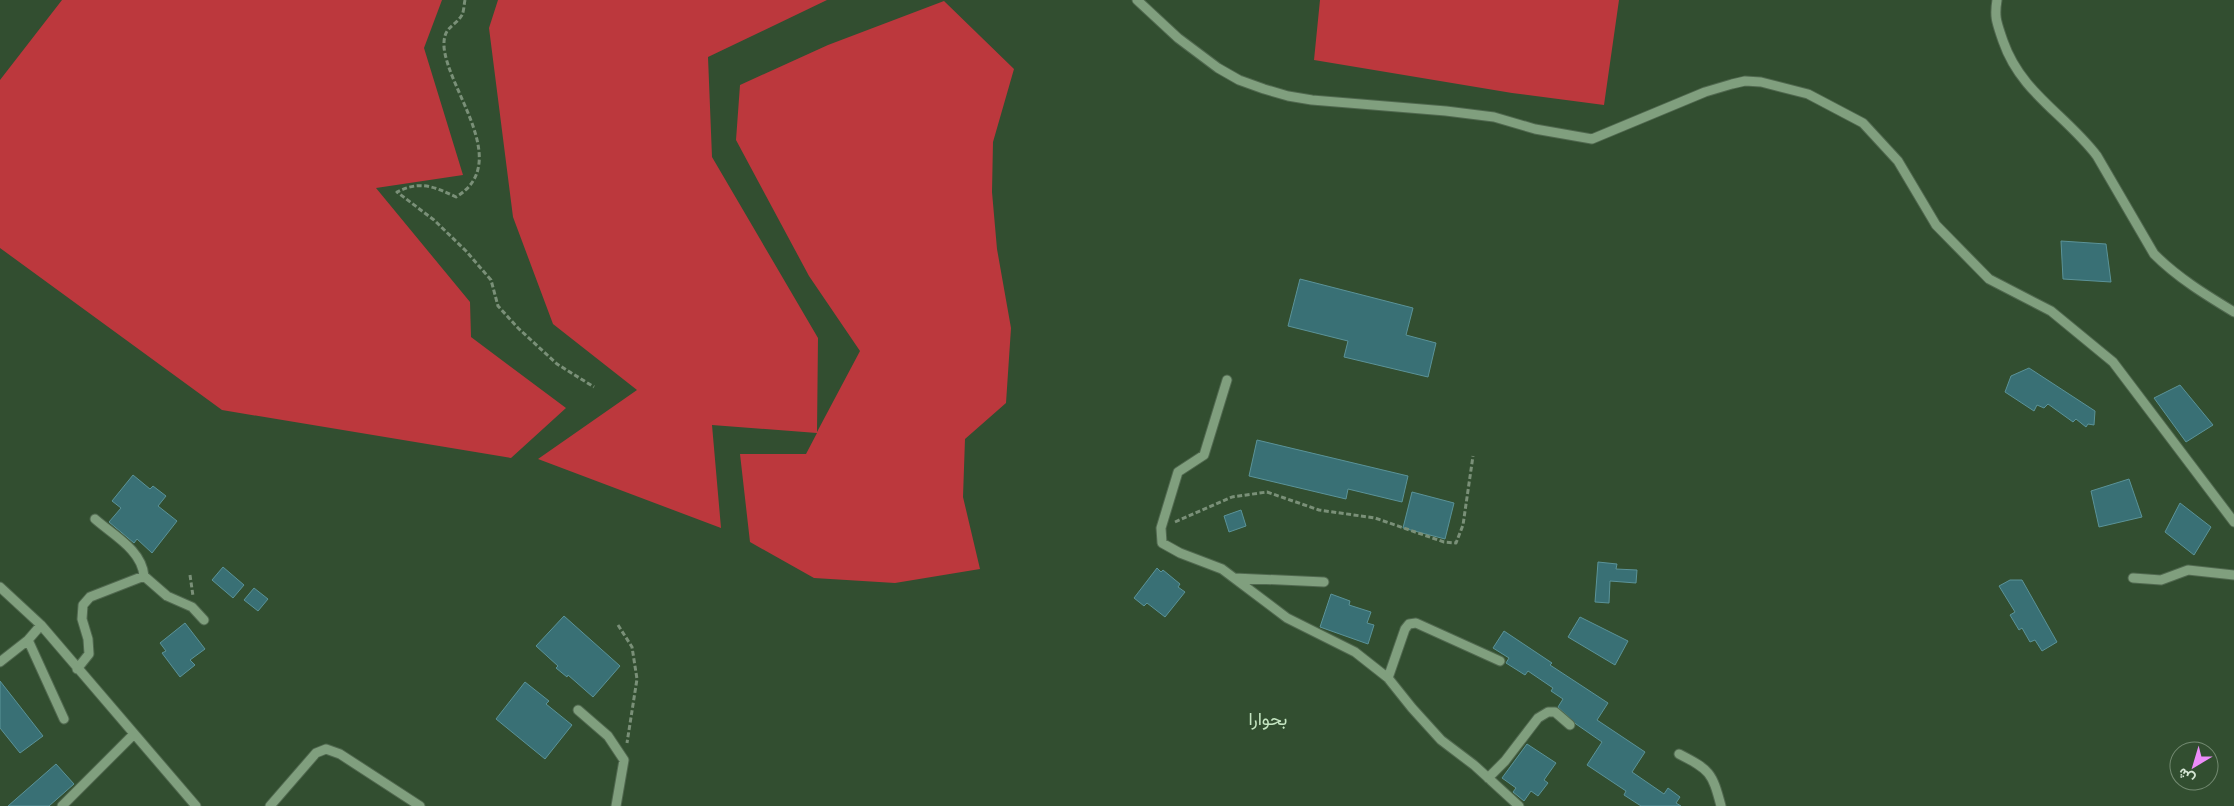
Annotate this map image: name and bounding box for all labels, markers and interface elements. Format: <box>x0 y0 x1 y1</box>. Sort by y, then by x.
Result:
district label: بحوارا <box>1249 707 1287 735</box>
north arrow <box>2169 741 2219 791</box>
text: ش <box>2174 761 2201 789</box>

